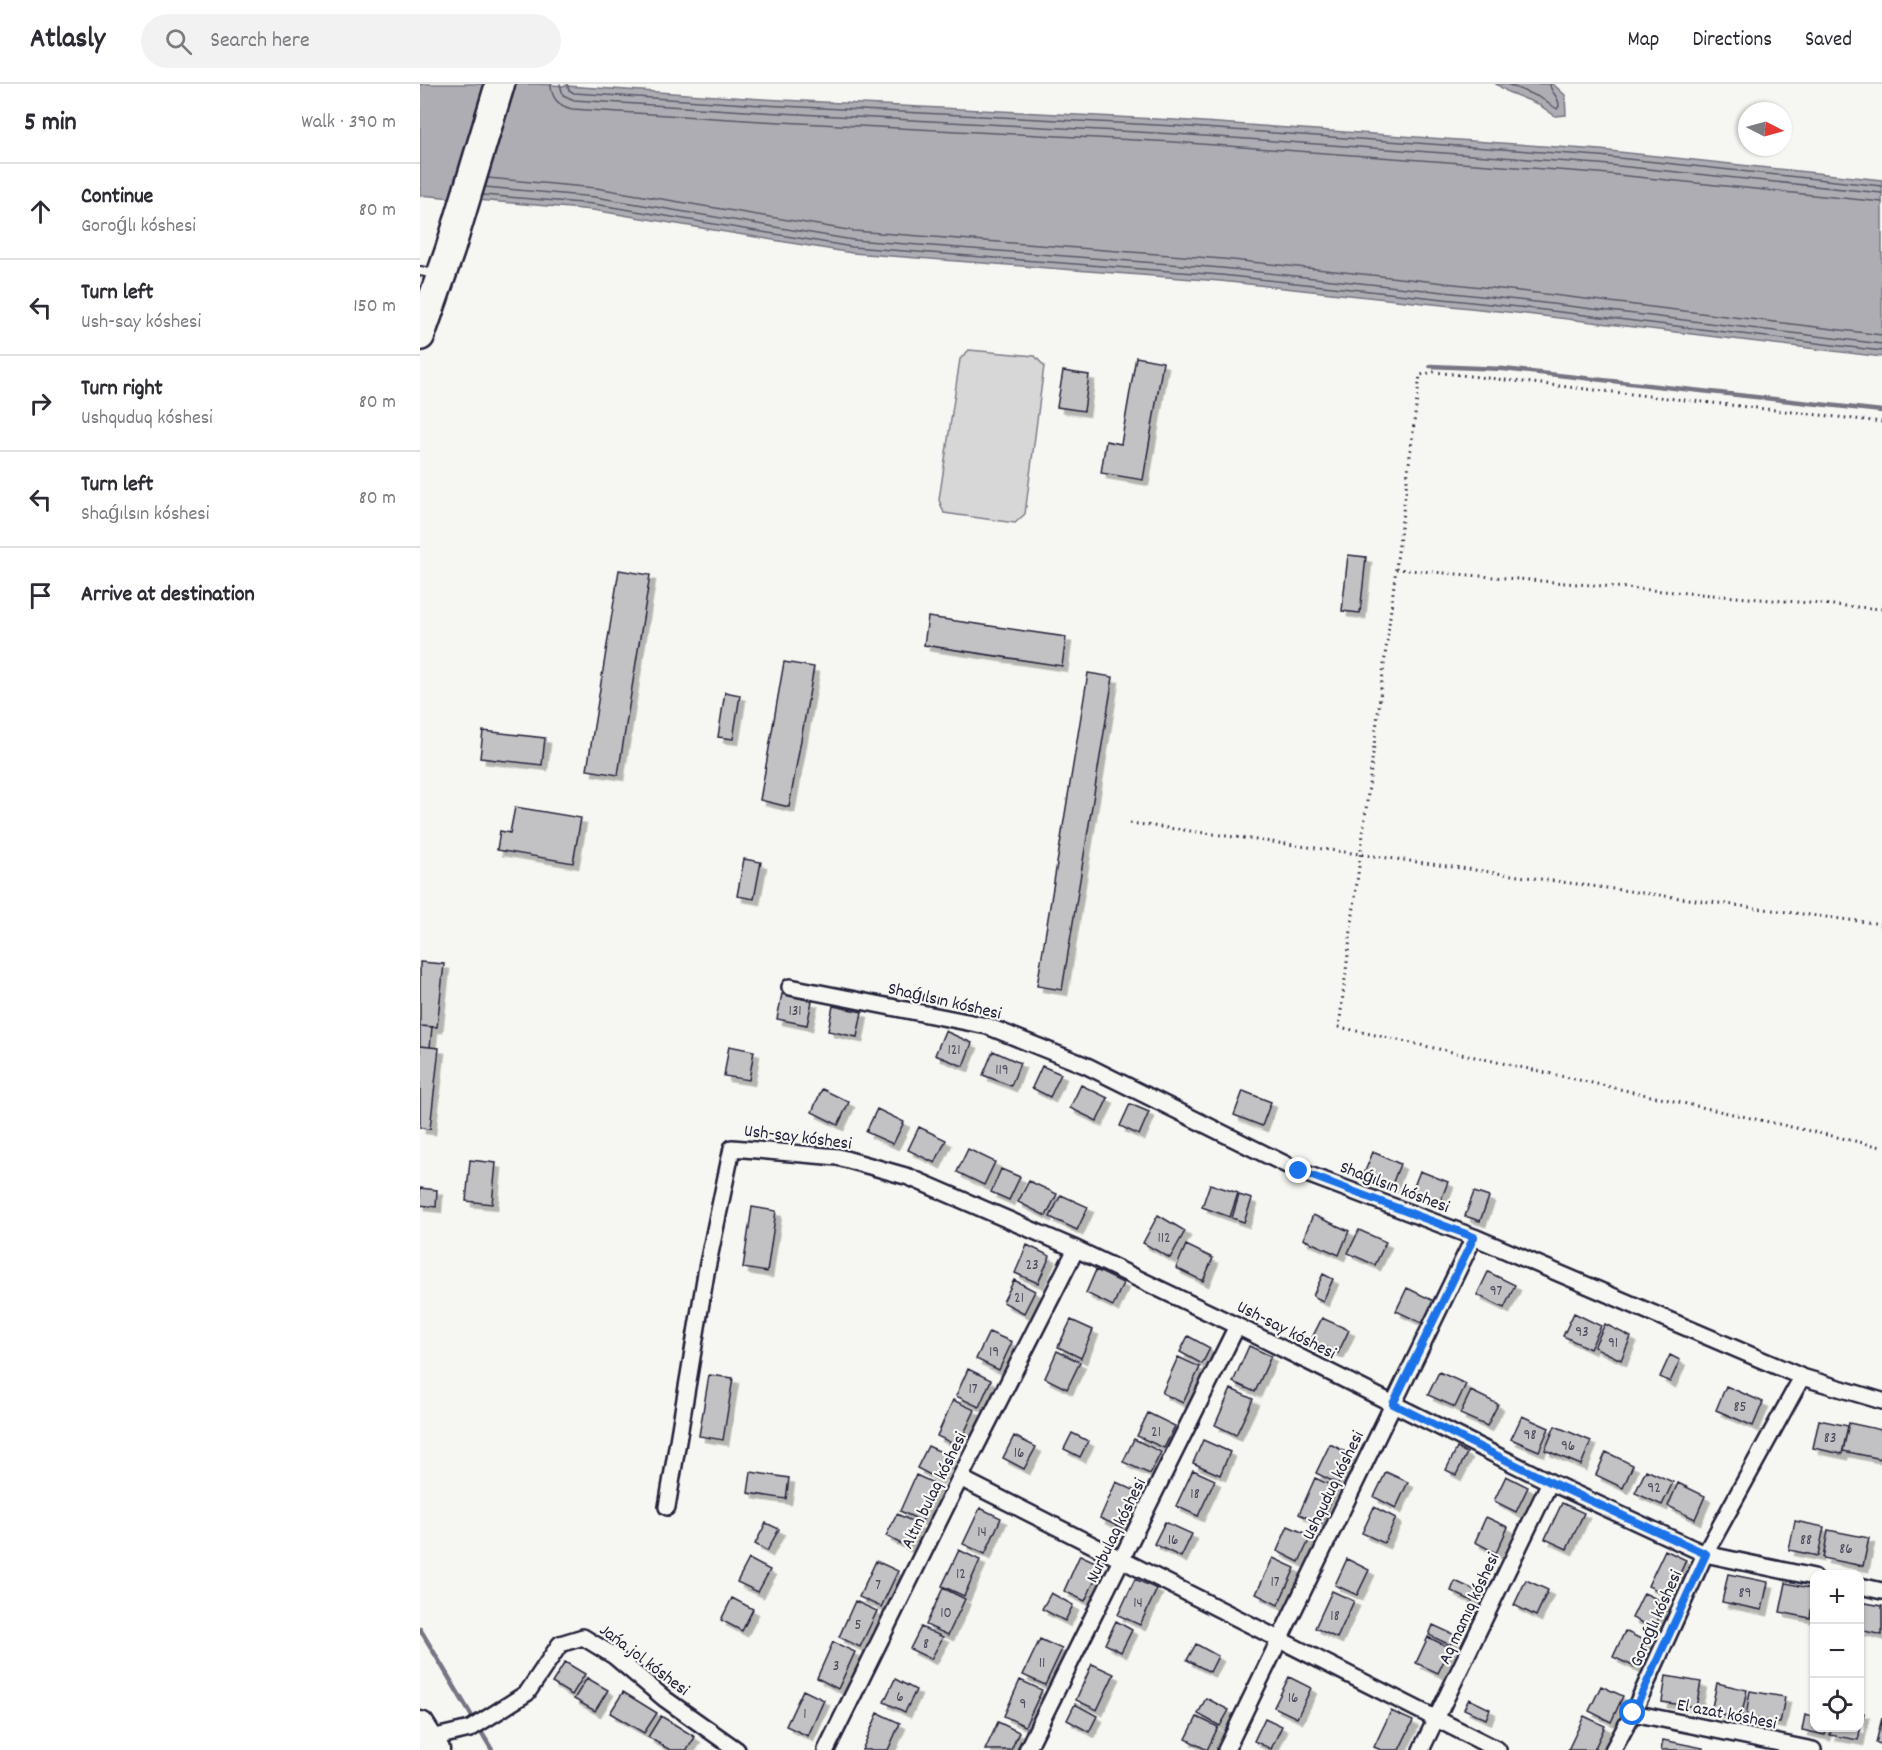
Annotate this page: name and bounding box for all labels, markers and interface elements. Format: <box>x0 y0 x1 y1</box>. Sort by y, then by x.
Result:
search box <box>141 14 561 68</box>
text: Atlasly <box>30 21 105 61</box>
icon: search <box>162 25 195 58</box>
text: Search here <box>210 26 310 57</box>
text: Map <box>1628 26 1659 56</box>
text: Directions <box>1692 26 1772 56</box>
text: Saved <box>1805 26 1852 56</box>
north arrow <box>1738 102 1792 156</box>
text: 5 min <box>24 105 77 142</box>
text: Walk · 390 m <box>301 109 396 137</box>
text: Continue <box>81 182 153 213</box>
icon: ahead <box>24 195 57 228</box>
text: 80 m <box>359 197 396 225</box>
text: Goroǵlı kóshesi <box>81 213 196 241</box>
text: Turn left <box>81 278 153 309</box>
icon: left <box>24 291 57 324</box>
text: 150 m <box>353 293 396 321</box>
text: Ush-say kóshesi <box>81 309 201 337</box>
text: Turn right <box>81 374 163 405</box>
icon: right <box>24 387 57 420</box>
text: 80 m <box>359 389 396 417</box>
text: Ushquduq kóshesi <box>81 405 213 433</box>
text: Turn left <box>81 470 153 501</box>
icon: left <box>24 483 57 516</box>
text: 80 m <box>359 485 396 513</box>
text: Shaǵılsın kóshesi <box>81 501 209 529</box>
icon: arrive <box>24 579 57 612</box>
text: Arrive at destination <box>81 580 255 611</box>
street label: Shaǵılsın kóshesi <box>885 977 1004 1028</box>
house number: 131 <box>788 1001 802 1023</box>
house number: 121 <box>947 1040 961 1062</box>
house number: 119 <box>995 1060 1009 1082</box>
street label: Ush-say kóshesi <box>743 1119 853 1157</box>
street label: Shaǵılsın kóshesi <box>1336 1156 1453 1221</box>
route end <box>1285 1157 1311 1183</box>
house number: 112 <box>1157 1228 1171 1250</box>
house number: 23 <box>1025 1255 1039 1277</box>
house number: 97 <box>1490 1281 1503 1303</box>
house number: 21 <box>1014 1288 1024 1310</box>
street label: Ush-say kóshesi <box>1232 1296 1340 1367</box>
house number: 93 <box>1575 1322 1589 1344</box>
house number: 91 <box>1608 1333 1618 1355</box>
house number: 19 <box>989 1342 999 1364</box>
house number: 17 <box>968 1379 978 1401</box>
house number: 85 <box>1734 1397 1747 1419</box>
house number: 21 <box>1151 1422 1161 1444</box>
house number: 98 <box>1524 1425 1536 1447</box>
street label: Ushquduq kóshesi <box>1297 1427 1371 1545</box>
house number: 83 <box>1824 1428 1836 1450</box>
street label: Altın bulaq kóshesi <box>896 1429 974 1554</box>
house number: 96 <box>1561 1436 1575 1458</box>
house number: 16 <box>1014 1443 1024 1465</box>
street label: Nurbulaq kóshesi <box>1081 1474 1153 1588</box>
house number: 92 <box>1647 1478 1661 1500</box>
house number: 18 <box>1190 1484 1200 1506</box>
house number: 14 <box>977 1522 987 1544</box>
house number: 16 <box>1168 1530 1178 1552</box>
house number: 88 <box>1800 1530 1812 1552</box>
house number: 86 <box>1839 1539 1853 1561</box>
street label: Aq mamıq kóshesi <box>1433 1549 1507 1669</box>
house number: 12 <box>956 1564 966 1586</box>
street label: Goroǵlı kóshesi <box>1625 1567 1690 1671</box>
map controls <box>1810 1570 1864 1732</box>
button: + <box>1810 1570 1864 1624</box>
house number: 17 <box>1270 1572 1280 1594</box>
house number: 7 <box>875 1575 881 1597</box>
house number: 89 <box>1739 1583 1751 1605</box>
house number: 14 <box>1133 1593 1143 1615</box>
house number: 10 <box>940 1603 952 1625</box>
house number: 18 <box>1330 1606 1340 1628</box>
house number: 5 <box>855 1615 862 1637</box>
street label: Jańa jol kóshesi <box>593 1619 694 1703</box>
button: − <box>1810 1624 1864 1678</box>
house number: 8 <box>923 1634 929 1656</box>
house number: 11 <box>1039 1653 1045 1675</box>
house number: 3 <box>833 1656 839 1678</box>
button: locate <box>1810 1678 1864 1732</box>
house number: 6 <box>896 1687 904 1709</box>
house number: 16 <box>1288 1688 1298 1710</box>
house number: 9 <box>1020 1694 1026 1716</box>
street label: El azat kóshesi <box>1675 1694 1779 1737</box>
route start <box>1619 1699 1645 1725</box>
house number: 1 <box>803 1704 807 1726</box>

